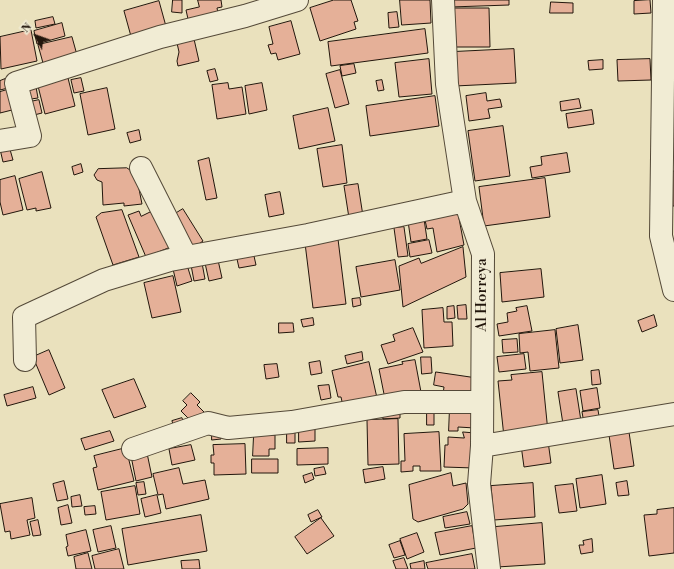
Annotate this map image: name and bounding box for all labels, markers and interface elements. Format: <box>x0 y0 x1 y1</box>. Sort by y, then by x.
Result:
north arrow <box>16 16 56 56</box>
text: N <box>19 20 35 36</box>
street label: Al Horreya <box>473 258 491 332</box>

